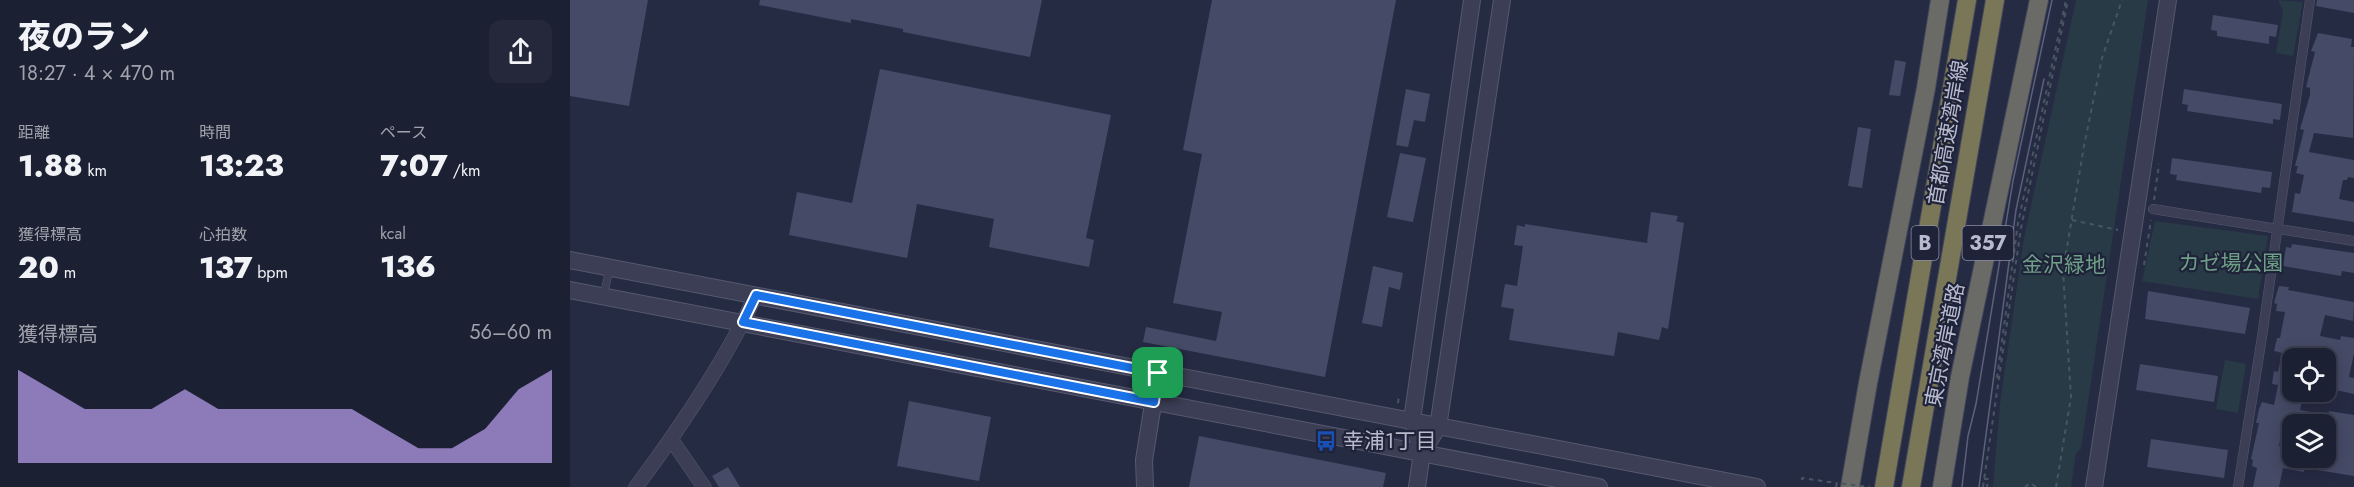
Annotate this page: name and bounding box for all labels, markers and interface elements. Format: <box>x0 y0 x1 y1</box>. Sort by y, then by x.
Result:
text: 夜のラン <box>18 13 150 60</box>
button: share <box>489 20 552 83</box>
street label: 首都高速湾岸線 <box>1920 58 1976 208</box>
text: 18:27 · 4 × 470 m <box>18 59 175 88</box>
text: 距離 <box>18 121 50 144</box>
text: 時間 <box>199 121 231 144</box>
text: ペース <box>380 121 427 144</box>
text: 1.88 <box>18 144 83 187</box>
text: 13:23 <box>199 144 284 187</box>
text: 7:07 <box>380 144 448 187</box>
text: km <box>83 159 107 182</box>
text: /km <box>448 159 480 182</box>
text: kcal <box>380 222 406 245</box>
text: 獲得標高 <box>18 223 82 246</box>
text: 心拍数 <box>199 223 247 246</box>
road number: B <box>1912 226 1938 260</box>
road number: 357 <box>1962 226 2014 260</box>
text: 136 <box>380 245 436 288</box>
text: 20 <box>18 246 59 289</box>
text: 137 <box>199 246 252 289</box>
park label: カゼ場公園 <box>2179 248 2284 278</box>
park label: 金沢緑地 <box>2022 250 2106 280</box>
text: m <box>59 261 76 284</box>
text: bpm <box>252 261 288 284</box>
street label: 東京湾岸道路 <box>1918 280 1972 410</box>
text: 56–60 m <box>469 318 552 347</box>
text: 獲得標高 <box>18 320 98 349</box>
pin <box>1132 347 1183 398</box>
map controls <box>2282 348 2336 468</box>
button: locate <box>2282 348 2336 402</box>
icon: arrive <box>1141 356 1174 389</box>
button: layers <box>2282 414 2336 468</box>
place label: 幸浦1丁目 <box>1343 426 1436 456</box>
bus stop icon: 幸浦1丁目 <box>1314 429 1338 453</box>

